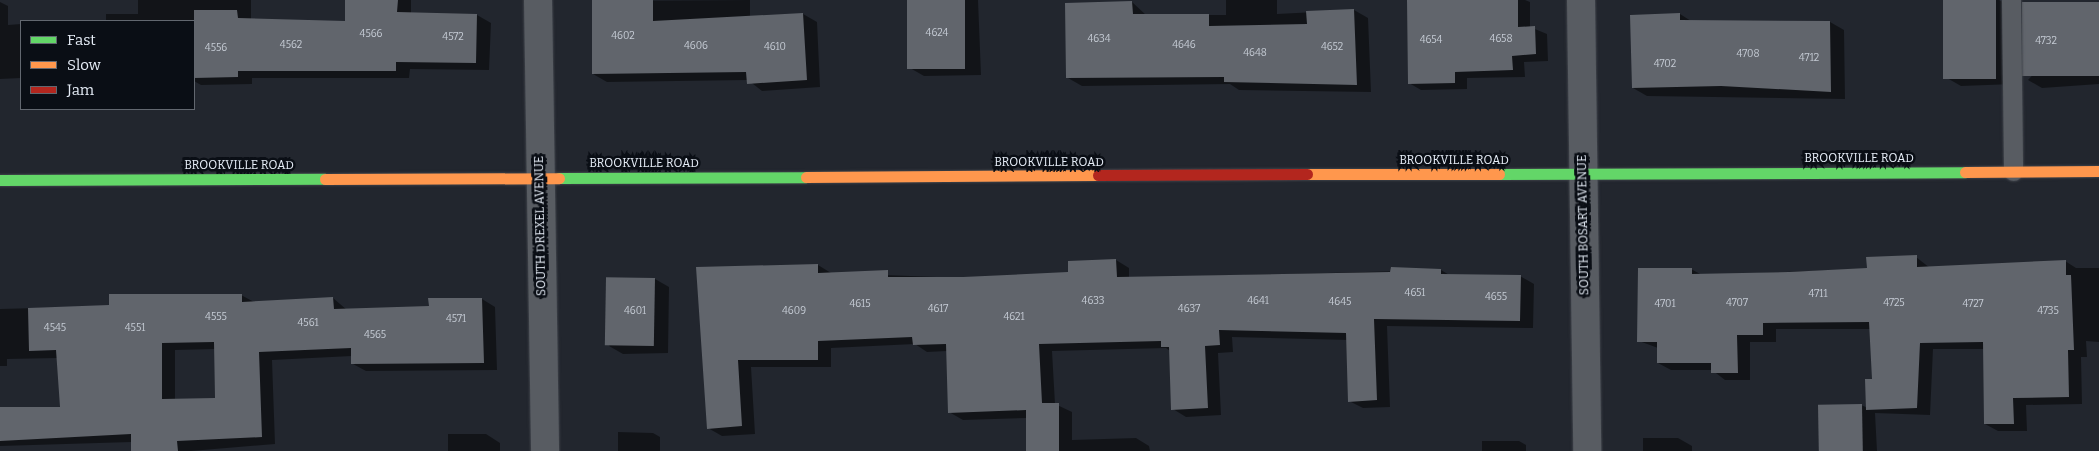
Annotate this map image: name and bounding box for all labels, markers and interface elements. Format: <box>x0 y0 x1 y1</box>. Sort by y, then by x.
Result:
legend <box>20 20 195 110</box>
house number: 4624 <box>926 28 948 40</box>
house number: 4566 <box>360 29 382 41</box>
text: Fast <box>67 31 96 49</box>
house number: 4602 <box>611 31 635 43</box>
house number: 4572 <box>442 32 464 44</box>
house number: 4634 <box>1087 34 1111 46</box>
house number: 4658 <box>1490 34 1512 46</box>
house number: 4654 <box>1420 35 1442 47</box>
house number: 4732 <box>2035 36 2057 48</box>
house number: 4562 <box>280 40 302 52</box>
house number: 4646 <box>1172 40 1196 52</box>
house number: 4606 <box>684 41 708 53</box>
house number: 4610 <box>764 42 786 54</box>
house number: 4652 <box>1321 42 1343 54</box>
house number: 4556 <box>205 43 227 55</box>
house number: 4648 <box>1243 48 1267 60</box>
house number: 4708 <box>1737 49 1759 61</box>
house number: 4712 <box>1799 53 1819 65</box>
text: Slow <box>67 56 101 74</box>
house number: 4702 <box>1654 59 1676 71</box>
text: Jam <box>67 81 94 99</box>
street label: BROOKVILLE ROAD <box>1804 152 1914 166</box>
street label: BROOKVILLE ROAD <box>1399 154 1509 168</box>
street label: SOUTH BOSART AVENUE <box>1576 155 1592 295</box>
street label: SOUTH DREXEL AVENUE <box>533 156 549 296</box>
street label: BROOKVILLE ROAD <box>994 156 1104 170</box>
street label: BROOKVILLE ROAD <box>589 157 699 171</box>
street label: BROOKVILLE ROAD <box>184 159 294 173</box>
house number: 4651 <box>1405 288 1425 300</box>
house number: 4711 <box>1809 289 1827 301</box>
house number: 4655 <box>1485 292 1507 304</box>
house number: 4633 <box>1082 296 1104 308</box>
house number: 4641 <box>1247 296 1269 308</box>
house number: 4645 <box>1329 297 1351 309</box>
house number: 4707 <box>1726 298 1748 310</box>
house number: 4725 <box>1883 298 1905 310</box>
house number: 4615 <box>850 299 870 311</box>
house number: 4701 <box>1655 299 1675 311</box>
house number: 4727 <box>1962 299 1984 311</box>
house number: 4617 <box>928 304 948 316</box>
house number: 4637 <box>1178 304 1200 316</box>
house number: 4601 <box>624 306 646 318</box>
house number: 4609 <box>782 306 806 318</box>
house number: 4735 <box>2037 306 2059 318</box>
house number: 4555 <box>205 312 227 324</box>
house number: 4621 <box>1003 312 1025 324</box>
house number: 4571 <box>446 314 466 326</box>
house number: 4561 <box>298 318 318 330</box>
house number: 4545 <box>44 323 66 335</box>
house number: 4551 <box>125 323 145 335</box>
house number: 4565 <box>364 330 386 342</box>

